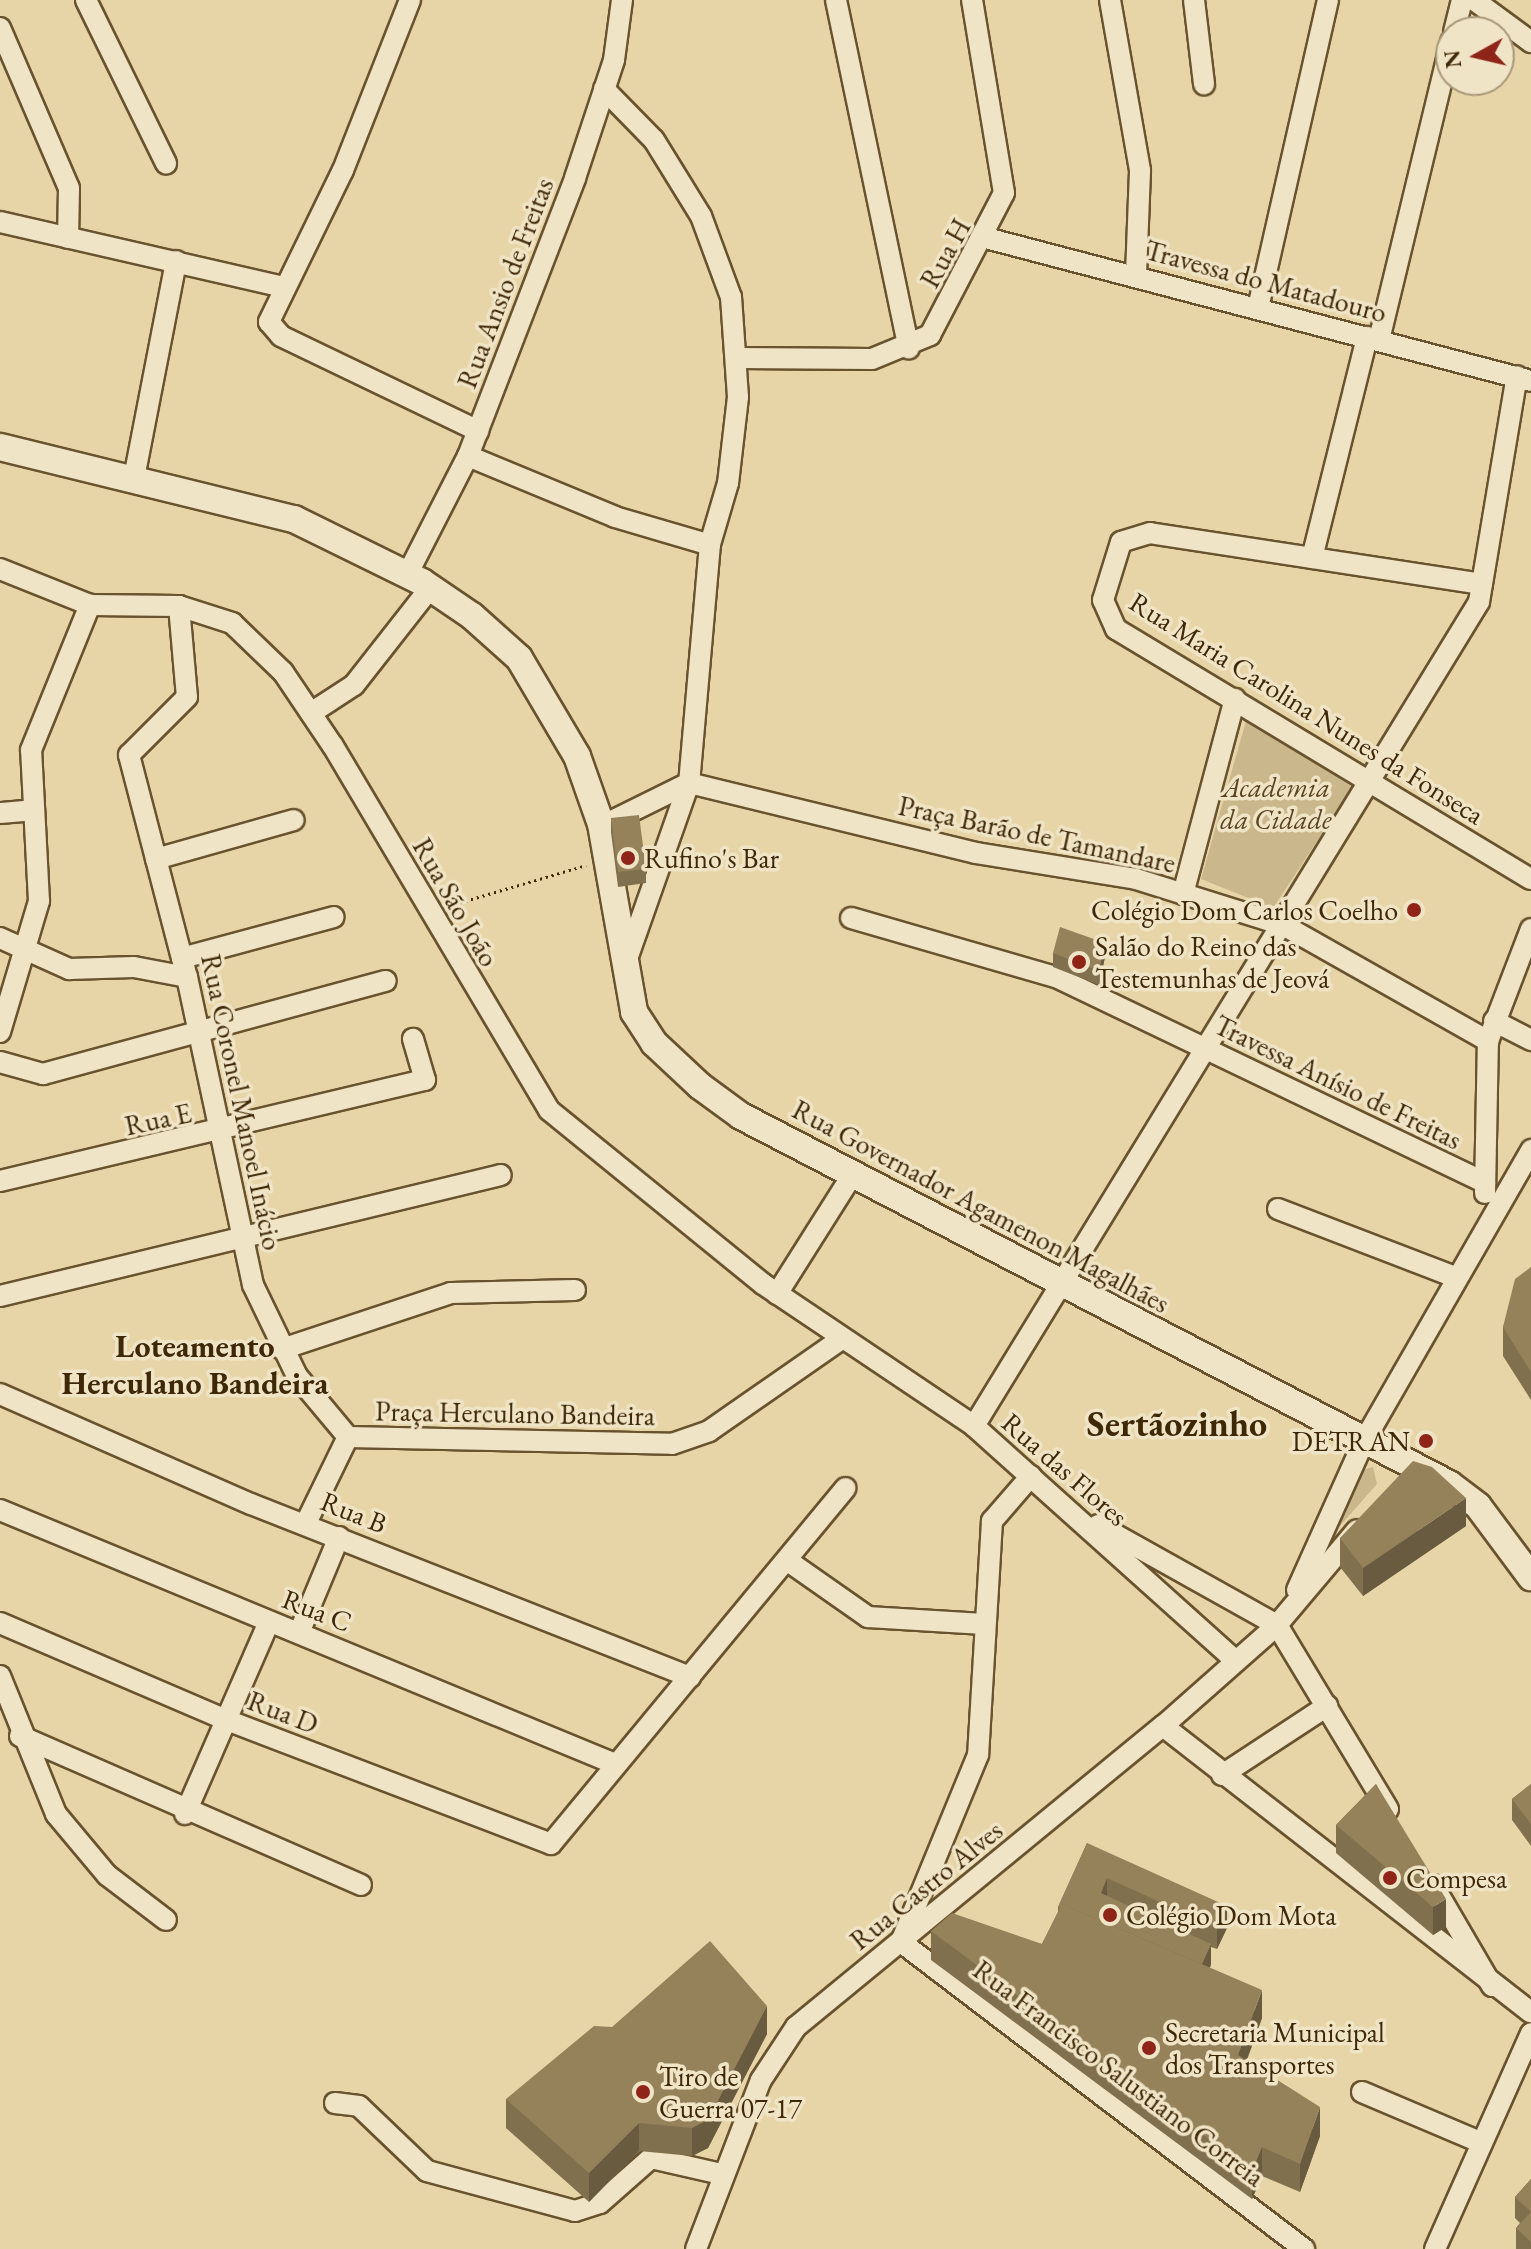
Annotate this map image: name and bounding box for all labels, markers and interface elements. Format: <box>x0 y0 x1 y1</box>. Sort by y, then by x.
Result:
north arrow <box>1435 16 1515 96</box>
text: N <box>1437 48 1468 70</box>
street label: Rua Ansio de Freitas <box>450 173 560 393</box>
street label: Rua H <box>912 212 978 294</box>
street label: Travessa do Matadouro <box>1142 233 1390 329</box>
street label: Rua Maria Carolina Nunes da Fonseca <box>1124 585 1490 831</box>
park label: Academia da Cidade <box>1220 770 1332 836</box>
street label: Praça Barão de Tamandare <box>895 788 1179 880</box>
street label: Rua São João <box>406 832 506 972</box>
place label: Rufino's Bar <box>644 841 779 875</box>
marker: Rufino's Bar <box>619 849 637 867</box>
place label: Colégio Dom Carlos Coelho <box>1091 893 1398 927</box>
marker: Colégio Dom Carlos Coelho <box>1405 901 1423 919</box>
place label: Salão do Reino das Testemunhas de Jeová <box>1095 929 1329 995</box>
street label: Rua Coronel Manoel Inácio <box>194 951 290 1253</box>
marker: Salão do Reino das Testemunhas de Jeová <box>1070 953 1088 971</box>
street label: Travessa Anísio de Freitas <box>1209 1008 1467 1156</box>
street label: Rua Governador Agamenon Magalhães <box>787 1092 1175 1320</box>
street label: Rua E <box>122 1096 194 1142</box>
district label: Loteamento Herculano Bandeira <box>62 1328 328 1403</box>
street label: Praça Herculano Bandeira <box>375 1394 655 1432</box>
district label: Sertãozinho <box>1087 1402 1267 1446</box>
street label: Rua das Flores <box>995 1405 1135 1533</box>
place label: DETRAN <box>1292 1424 1410 1458</box>
marker: DETRAN <box>1417 1432 1435 1450</box>
street label: Rua B <box>316 1484 392 1540</box>
street label: Rua C <box>278 1582 356 1638</box>
street label: Rua D <box>243 1683 323 1741</box>
street label: Rua Castro Alves <box>843 1813 1009 1957</box>
place label: Compesa <box>1406 1861 1507 1895</box>
marker: Compesa <box>1381 1869 1399 1887</box>
place label: Colégio Dom Mota <box>1126 1898 1336 1932</box>
marker: Colégio Dom Mota <box>1101 1906 1119 1924</box>
street label: Rua Francisco Salustiano Correia <box>967 1952 1271 2194</box>
place label: Secretaria Municipal dos Transportes <box>1165 2015 1385 2081</box>
marker: Secretaria Municipal dos Transportes <box>1140 2039 1158 2057</box>
place label: Tiro de Guerra 07-17 <box>659 2059 802 2125</box>
marker: Tiro de Guerra 07-17 <box>634 2083 652 2101</box>

